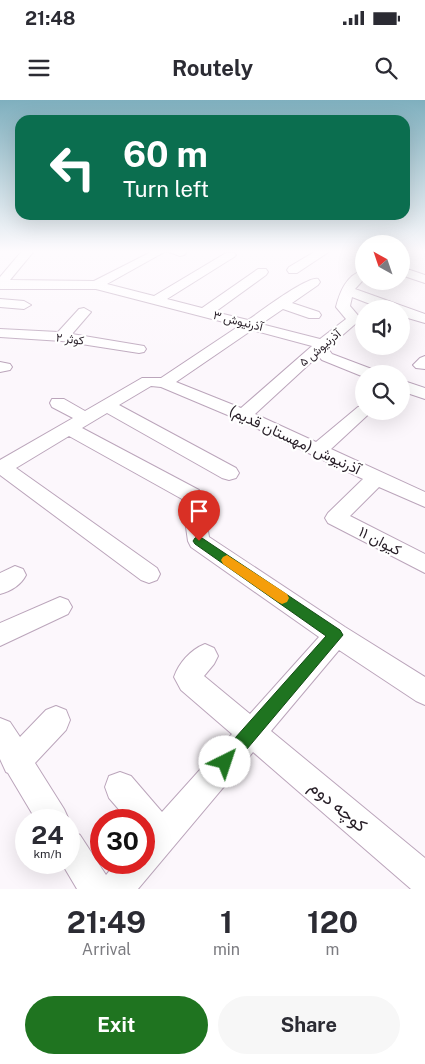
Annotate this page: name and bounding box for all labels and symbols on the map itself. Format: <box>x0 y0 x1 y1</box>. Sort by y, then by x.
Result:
north arrow <box>355 235 410 290</box>
street label: آذرنیوش ۳ <box>212 308 265 335</box>
street label: آذرنیوش ۵ <box>296 326 345 370</box>
street label: کوثر ۲ <box>55 330 85 349</box>
street label: آذرنیوش (مهستان قدیم) <box>226 402 365 480</box>
pin <box>178 490 220 541</box>
street label: کیوان ۱۱ <box>356 523 405 560</box>
position arrow <box>198 735 250 787</box>
street label: کوچه دوم <box>304 775 372 837</box>
speed limit sign: 30 <box>90 809 155 874</box>

